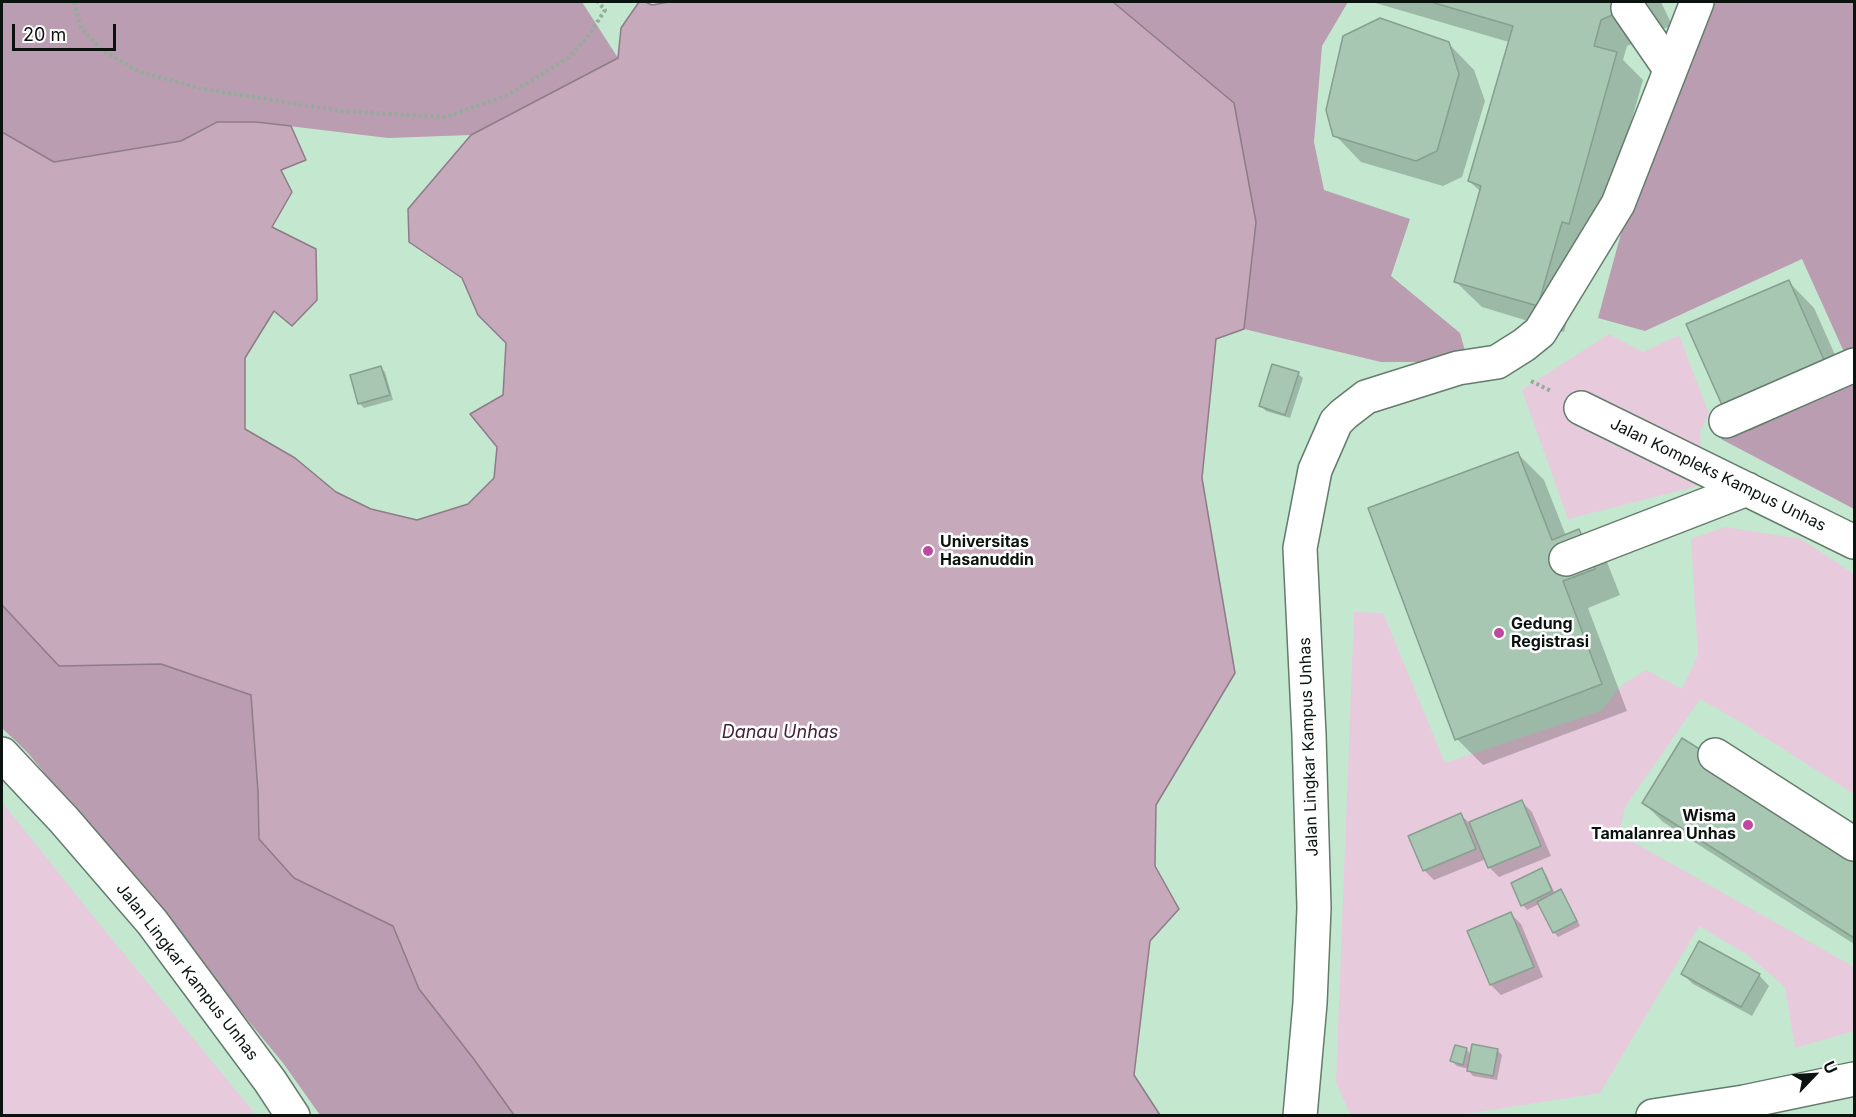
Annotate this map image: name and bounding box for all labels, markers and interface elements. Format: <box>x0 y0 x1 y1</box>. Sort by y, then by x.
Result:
scale bar <box>15 12 118 50</box>
text: 20 m <box>23 24 66 45</box>
street label: Jalan Kompleks Kampus Unhas <box>1607 414 1829 536</box>
place label: Universitas Hasanuddin <box>940 532 1034 570</box>
marker: Universitas Hasanuddin <box>921 544 935 558</box>
place label: Gedung Registrasi <box>1511 614 1589 652</box>
marker: Gedung Registrasi <box>1492 626 1506 640</box>
street label: Jalan Lingkar Kampus Unhas <box>1296 637 1322 857</box>
water label: Danau Unhas <box>722 722 838 744</box>
place label: Wisma Tamalanrea Unhas <box>1591 806 1736 844</box>
marker: Wisma Tamalanrea Unhas <box>1741 818 1755 832</box>
street label: Jalan Lingkar Kampus Unhas <box>112 880 262 1064</box>
north arrow <box>1784 1045 1844 1105</box>
text: U <box>1819 1058 1842 1077</box>

